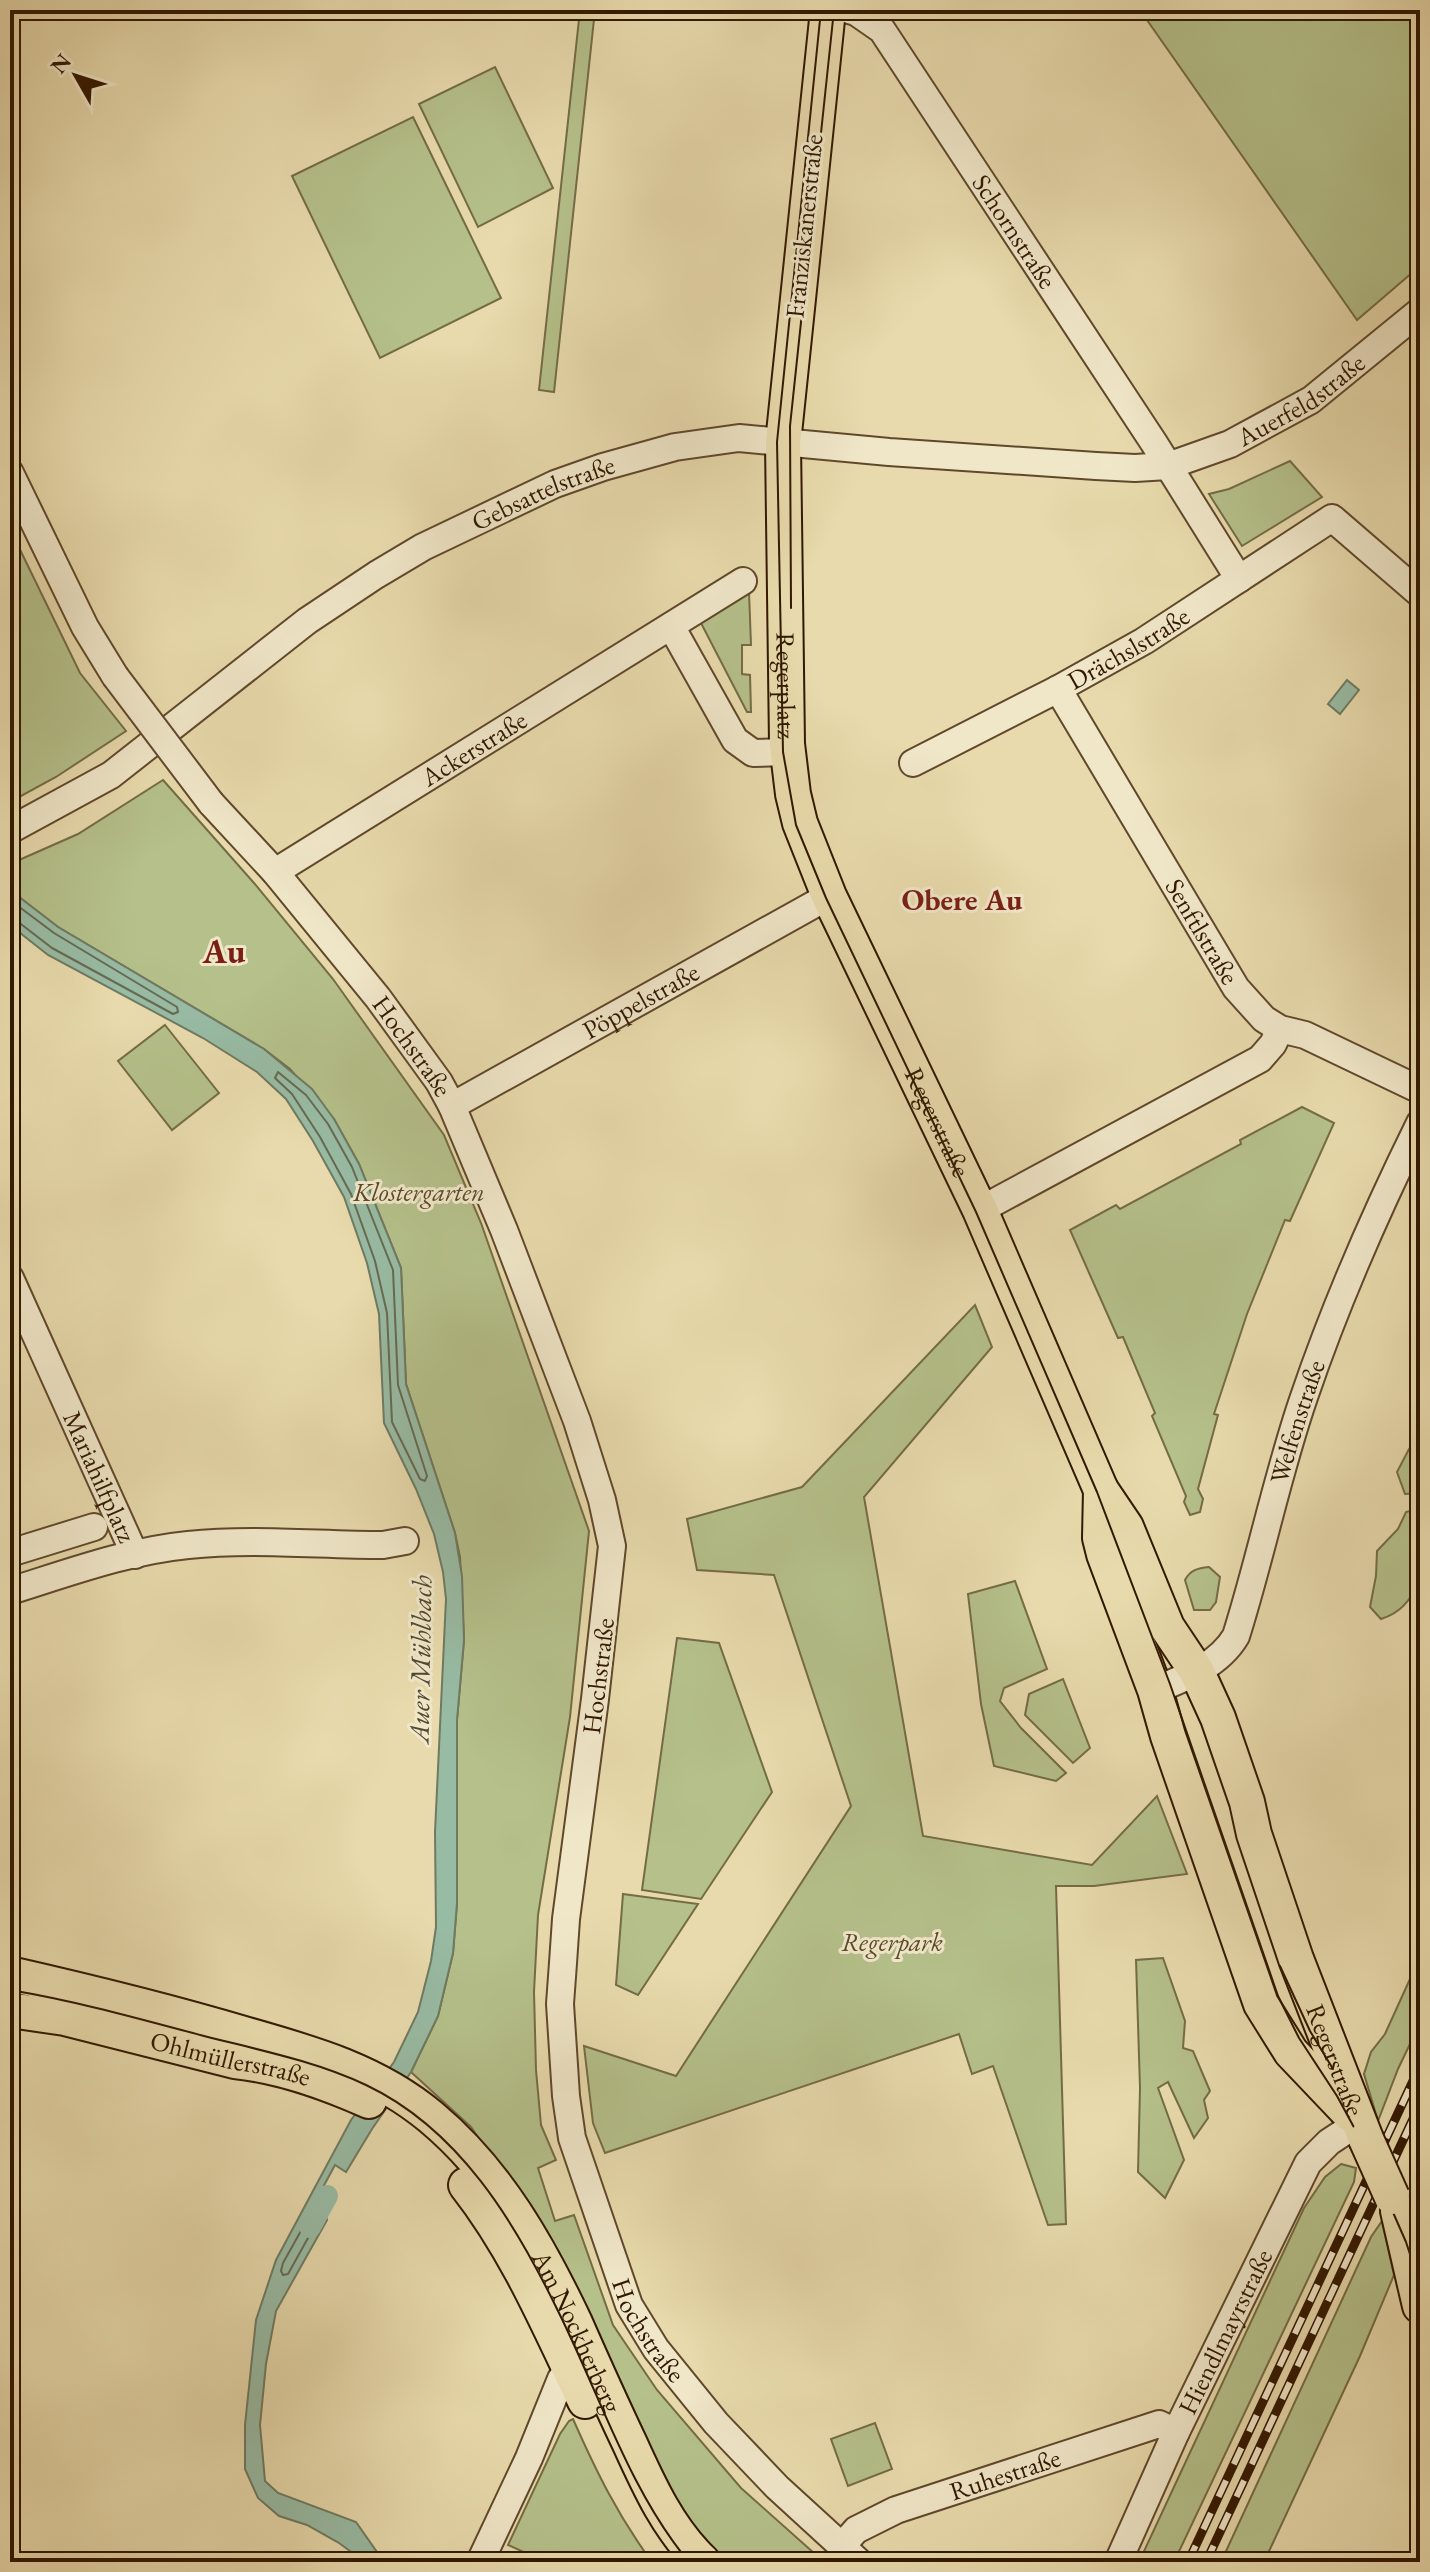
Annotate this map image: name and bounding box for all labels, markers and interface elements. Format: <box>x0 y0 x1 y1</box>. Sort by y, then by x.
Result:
north arrow <box>36 36 116 116</box>
text: N <box>44 48 78 80</box>
street label: Franziskanerstraße <box>777 132 831 320</box>
street label: Schornstraße <box>965 168 1065 295</box>
street label: Auerfeldstraße <box>1230 346 1372 455</box>
street label: Gebsattelstraße <box>466 448 619 538</box>
street label: Drächslstraße <box>1061 599 1196 697</box>
street label: Regerplatz <box>769 632 804 739</box>
street label: Ackerstraße <box>414 703 533 795</box>
street label: Senftlstraße <box>1158 872 1247 991</box>
district label: Obere Au <box>901 880 1023 919</box>
district label: Au <box>202 929 246 973</box>
street label: Pöppelstraße <box>576 955 705 1047</box>
street label: Hochstraße <box>365 989 460 1102</box>
street label: Regerstraße <box>897 1062 979 1183</box>
park label: Klostergarten <box>352 1175 485 1209</box>
street label: Welfenstraße <box>1262 1355 1333 1487</box>
street label: Mariahilfplatz <box>55 1406 144 1548</box>
water label: Auer Mühlbach <box>401 1574 439 1745</box>
street label: Hochstraße <box>574 1616 622 1736</box>
park label: Regerpark <box>841 1925 943 1959</box>
street label: Regerstraße <box>1298 1999 1373 2121</box>
street label: Ohlmüllerstraße <box>147 2023 315 2094</box>
street label: Hiendlmayrstraße <box>1170 2243 1280 2420</box>
street label: Am Nockherberg <box>524 2244 630 2419</box>
street label: Hochstraße <box>604 2274 693 2389</box>
street label: Ruhestraße <box>945 2440 1065 2508</box>

